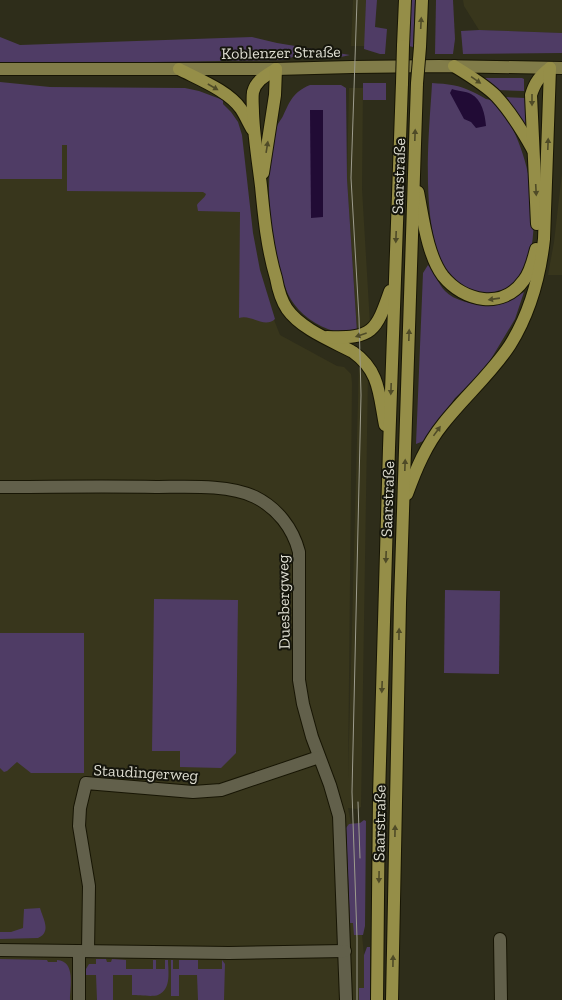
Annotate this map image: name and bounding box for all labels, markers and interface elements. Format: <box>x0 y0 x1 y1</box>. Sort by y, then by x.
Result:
one-way arrow <box>417 17 424 29</box>
street label: Koblenzer Straße <box>221 42 341 63</box>
one-way arrow <box>471 76 481 84</box>
one-way arrow <box>207 84 219 91</box>
one-way arrow <box>529 94 535 107</box>
one-way arrow <box>412 129 419 141</box>
street label: Saarstraße <box>388 138 409 214</box>
one-way arrow <box>544 138 551 150</box>
one-way arrow <box>264 141 270 154</box>
one-way arrow <box>532 184 539 196</box>
one-way arrow <box>392 231 399 243</box>
one-way arrow <box>487 296 500 302</box>
one-way arrow <box>406 328 412 341</box>
one-way arrow <box>354 332 366 338</box>
one-way arrow <box>387 383 394 395</box>
one-way arrow <box>433 426 441 436</box>
one-way arrow <box>401 459 408 471</box>
street label: Saarstraße <box>377 461 398 537</box>
one-way arrow <box>383 551 389 564</box>
street label: Duesbergweg <box>273 554 294 650</box>
one-way arrow <box>396 627 402 640</box>
one-way arrow <box>379 681 386 693</box>
street label: Staudingerweg <box>93 760 199 785</box>
street label: Saarstraße <box>369 785 390 861</box>
one-way arrow <box>392 824 398 837</box>
one-way arrow <box>376 871 382 884</box>
one-way arrow <box>390 954 396 967</box>

